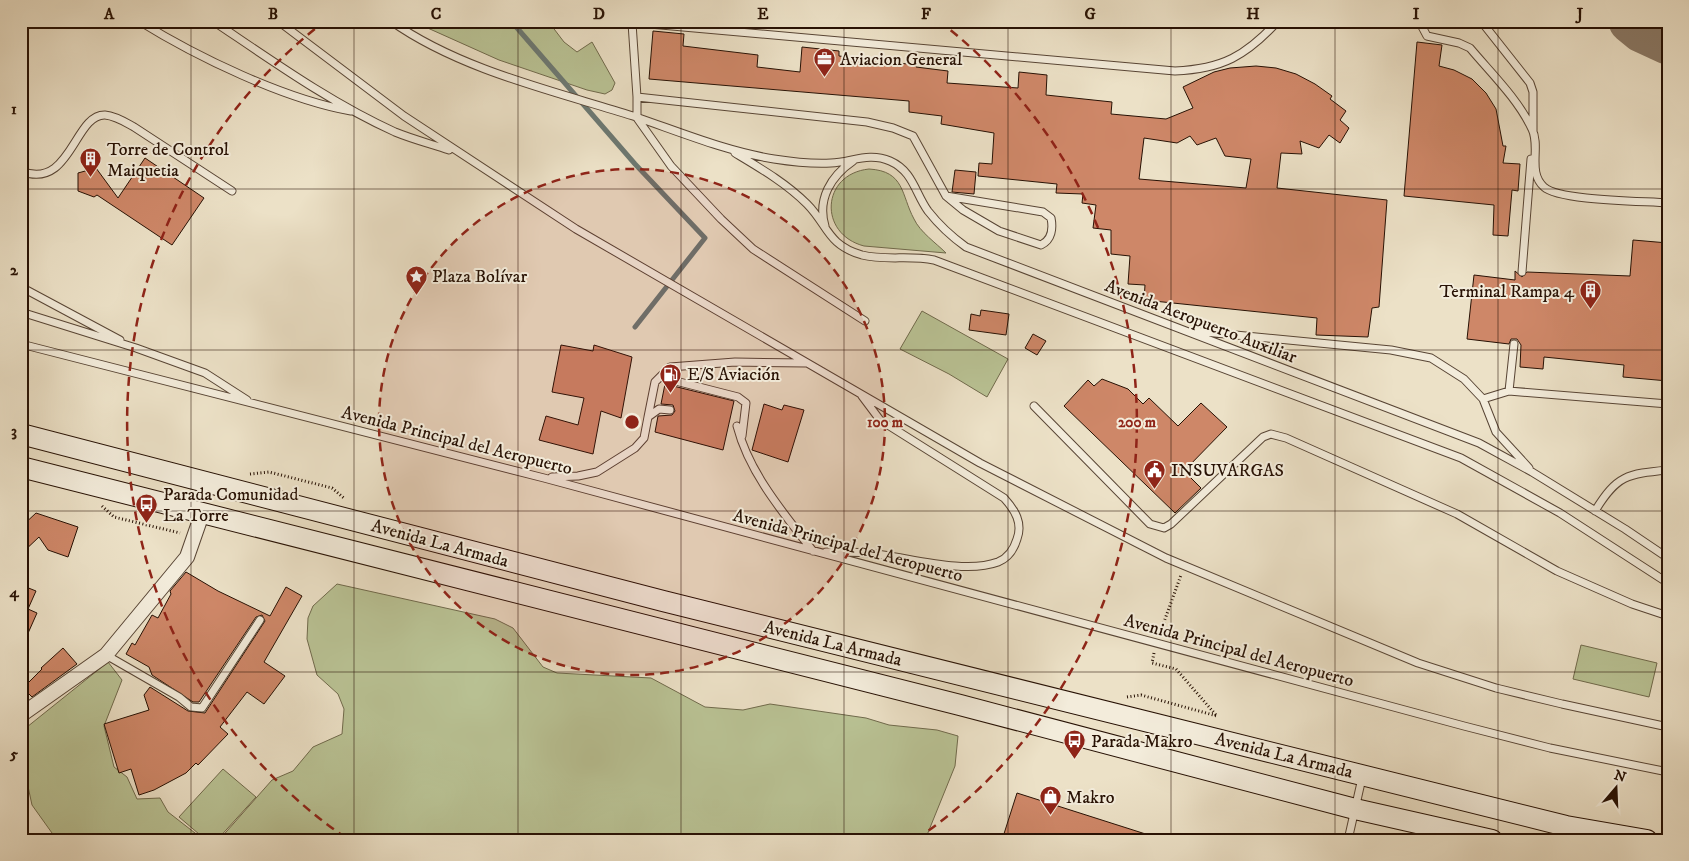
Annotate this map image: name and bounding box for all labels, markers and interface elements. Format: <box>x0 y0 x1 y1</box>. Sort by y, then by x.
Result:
text: A <box>103 4 115 24</box>
text: B <box>268 4 278 24</box>
text: C <box>431 4 441 24</box>
text: D <box>593 4 605 24</box>
text: E <box>757 4 769 24</box>
text: F <box>921 4 931 24</box>
text: G <box>1084 4 1096 24</box>
text: H <box>1246 4 1260 24</box>
text: I <box>1413 4 1420 24</box>
text: J <box>1575 4 1584 24</box>
office icon: Aviacion General <box>812 47 836 78</box>
place label: Aviacion General <box>840 49 963 71</box>
text: 1 <box>11 99 17 119</box>
place label: Torre de Control Maiquetia <box>107 139 230 182</box>
building icon: Torre de Control Maiquetia <box>79 147 103 178</box>
text: 2 <box>10 260 19 280</box>
place icon: Plaza Bolívar <box>404 264 428 295</box>
place label: Plaza Bolívar <box>432 266 527 288</box>
street label: Avenida Aeropuerto Auxiliar <box>1102 275 1300 369</box>
building icon: Terminal Rampa 4 <box>1578 279 1602 310</box>
place label: Terminal Rampa 4 <box>1440 281 1575 303</box>
fuel station icon: E/S Aviación <box>659 362 683 393</box>
place label: E/S Aviación <box>687 364 780 386</box>
street label: Avenida Principal del Aeropuerto <box>339 402 575 480</box>
centre of rings <box>623 413 641 431</box>
text: 100 m <box>867 413 904 432</box>
text: 200 m <box>1118 413 1157 432</box>
text: 3 <box>11 421 17 441</box>
public building icon: INSUVARGAS <box>1143 458 1167 489</box>
place label: INSUVARGAS <box>1171 460 1284 482</box>
place label: Parada Comunidad La Torre <box>163 484 298 527</box>
bus stop icon: Parada Comunidad La Torre <box>135 492 159 523</box>
street label: Avenida Principal del Aeropuerto <box>730 505 965 587</box>
street label: Avenida La Armada <box>369 515 511 573</box>
text: 4 <box>8 582 19 602</box>
street label: Avenida Principal del Aeropuerto <box>1121 610 1356 692</box>
street label: Avenida La Armada <box>761 616 904 672</box>
street label: Avenida La Armada <box>1212 728 1355 784</box>
bus stop icon: Parada Makro <box>1063 729 1087 760</box>
place label: Parada Makro <box>1091 731 1193 753</box>
text: 5 <box>9 744 18 764</box>
north arrow <box>1592 764 1642 814</box>
text: N <box>1612 766 1629 787</box>
shop icon: Makro <box>1038 785 1062 816</box>
place label: Makro <box>1066 787 1115 809</box>

